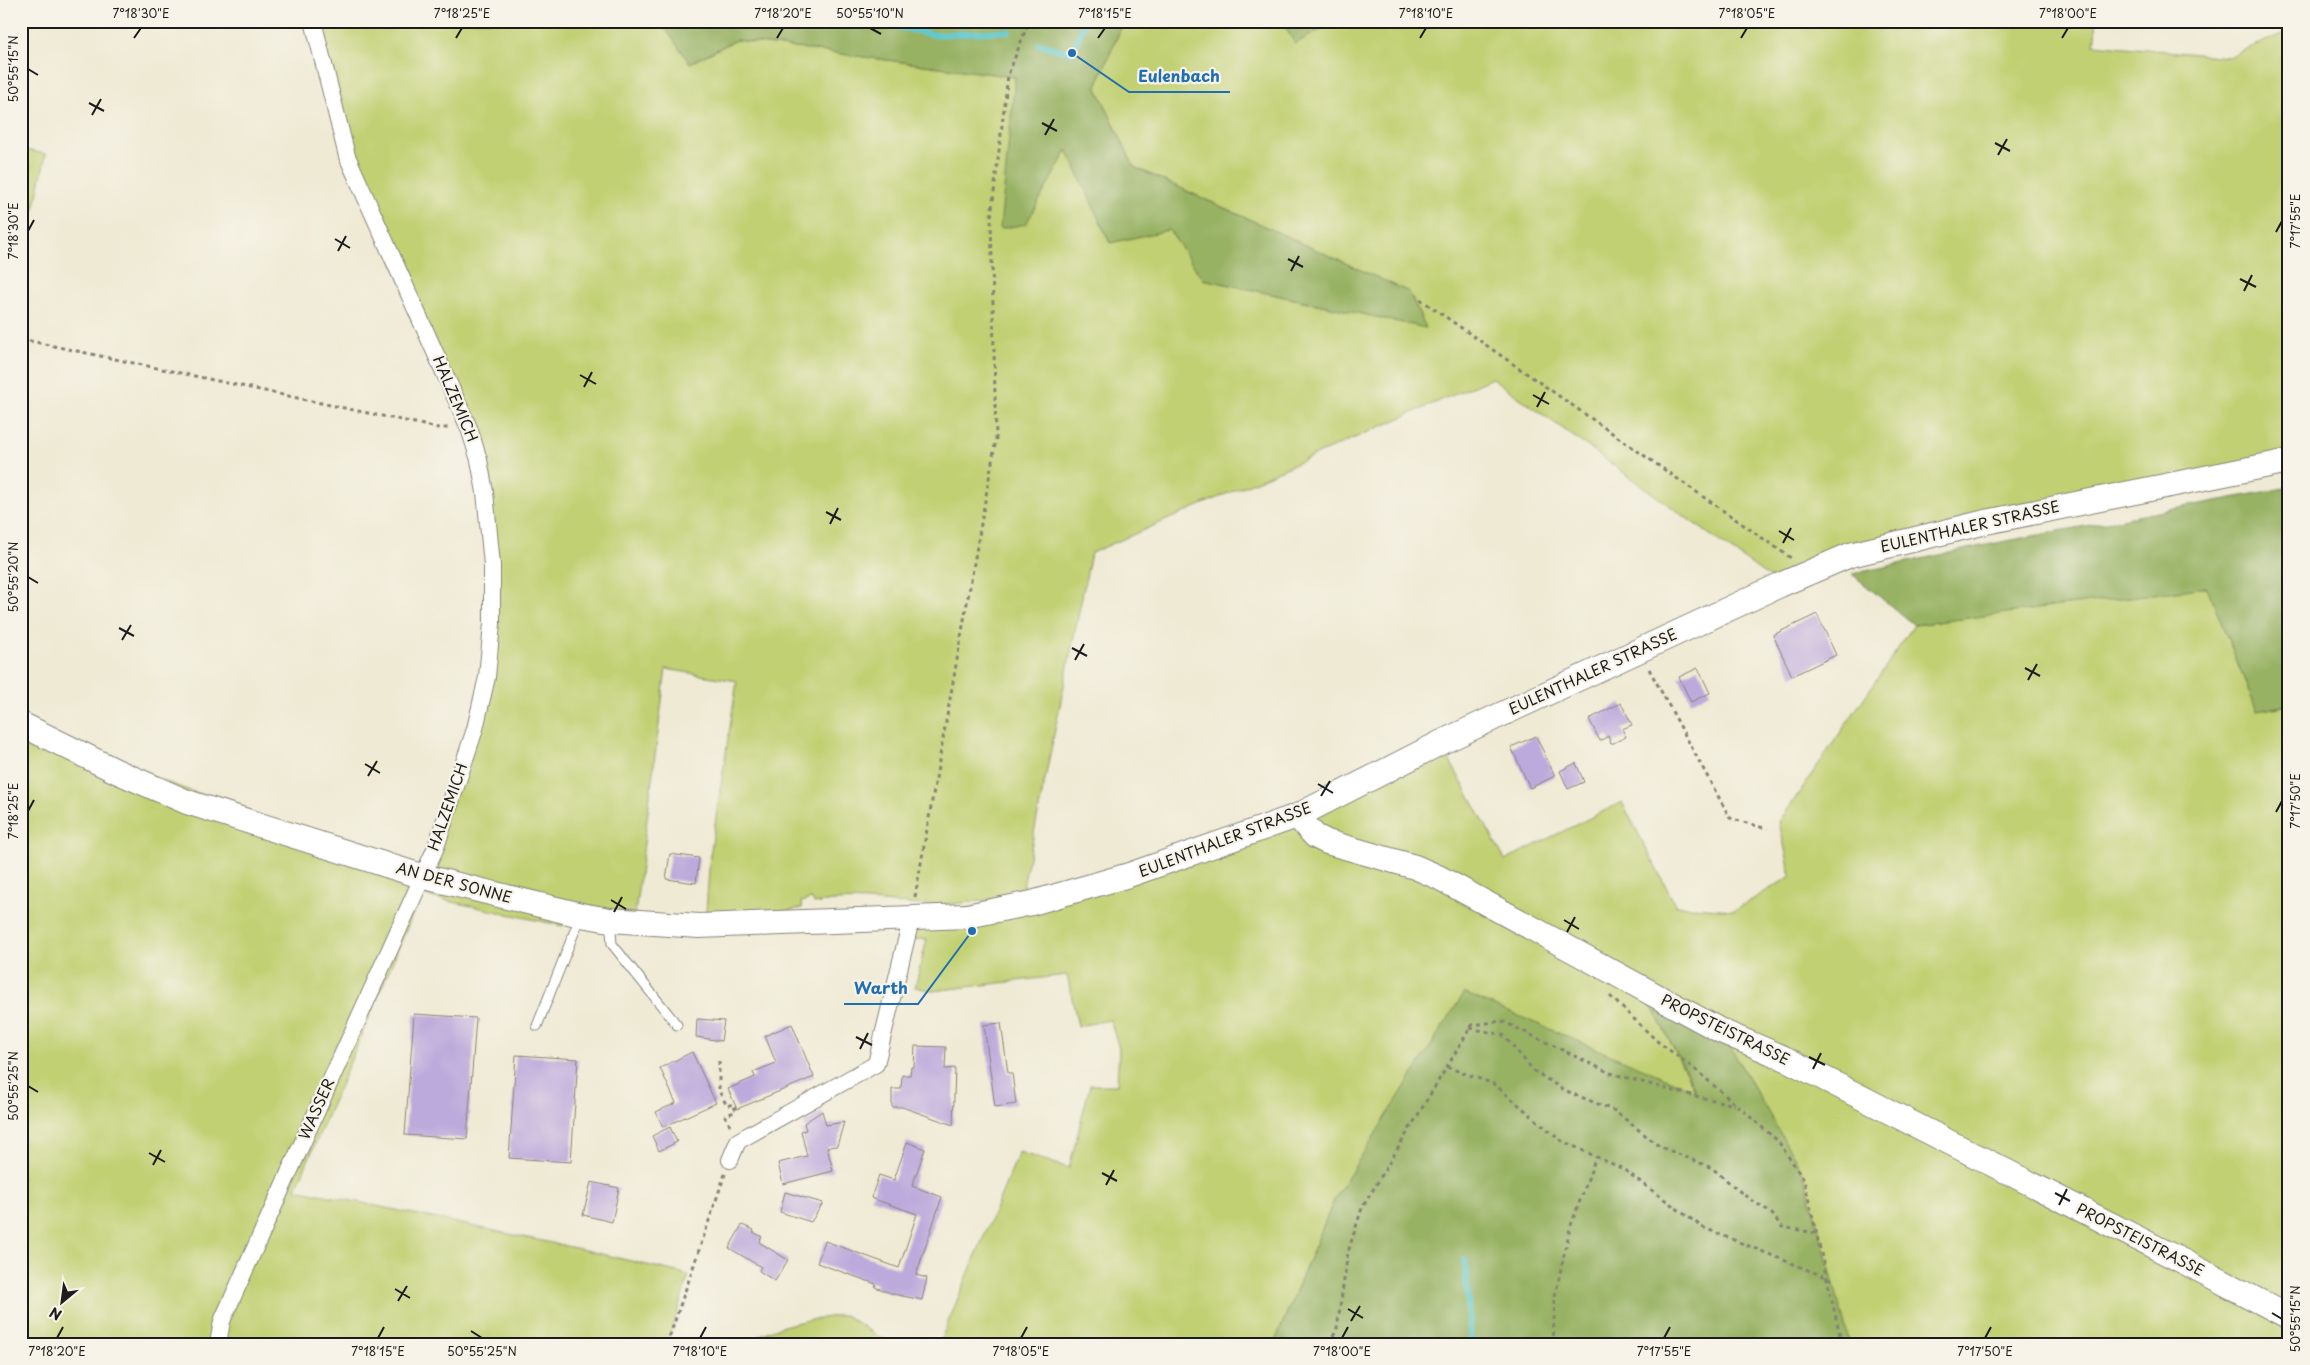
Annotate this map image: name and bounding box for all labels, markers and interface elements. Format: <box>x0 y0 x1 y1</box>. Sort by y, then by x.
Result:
text: 7°18'30"E <box>112 4 170 22</box>
text: 7°18'25"E <box>434 4 490 22</box>
text: 7°18'20"E <box>754 4 812 22</box>
text: 50°55'10"N <box>836 4 904 22</box>
text: 7°18'15"E <box>1078 4 1132 22</box>
text: 7°18'10"E <box>1399 4 1453 22</box>
text: 7°18'05"E <box>1719 4 1775 22</box>
text: 7°18'00"E <box>2039 4 2097 22</box>
text: 50°55'15"N <box>4 35 22 103</box>
callout: Eulenbach <box>1129 61 1230 92</box>
text: Eulenbach <box>1138 63 1220 87</box>
text: 7°17'55"E <box>2286 194 2304 248</box>
text: 7°18'30"E <box>4 202 22 260</box>
street label: HALZEMICH <box>428 352 485 445</box>
street label: EULENTHALER STRASSE <box>1878 494 2062 557</box>
text: 50°55'20"N <box>4 542 22 612</box>
street label: EULENTHALER STRASSE <box>1504 621 1680 720</box>
street label: HALZEMICH <box>421 759 472 854</box>
text: 7°17'50"E <box>2286 773 2304 829</box>
text: 7°18'25"E <box>4 783 22 839</box>
street label: EULENTHALER STRASSE <box>1135 795 1314 882</box>
street label: AN DER SONNE <box>394 855 515 908</box>
callout: Warth <box>844 973 918 1004</box>
text: Warth <box>854 975 908 999</box>
street label: PROPSTEISTRASSE <box>1657 987 1794 1070</box>
text: 50°55'25"N <box>4 1051 22 1121</box>
street label: WASSER <box>292 1074 339 1143</box>
street label: PROPSTEISTRASSE <box>2073 1196 2209 1281</box>
north arrow <box>38 1278 88 1328</box>
text: 50°55'15"N <box>2286 1285 2304 1353</box>
text: N <box>46 1302 65 1326</box>
text: 7°18'20"E <box>28 1342 86 1360</box>
text: 7°18'15"E <box>351 1342 405 1360</box>
text: 50°55'25"N <box>447 1342 517 1360</box>
text: 7°18'10"E <box>673 1342 727 1360</box>
text: 7°18'05"E <box>993 1342 1049 1360</box>
text: 7°18'00"E <box>1313 1342 1371 1360</box>
text: 7°17'55"E <box>1637 1342 1691 1360</box>
text: 7°17'50"E <box>1957 1342 2013 1360</box>

